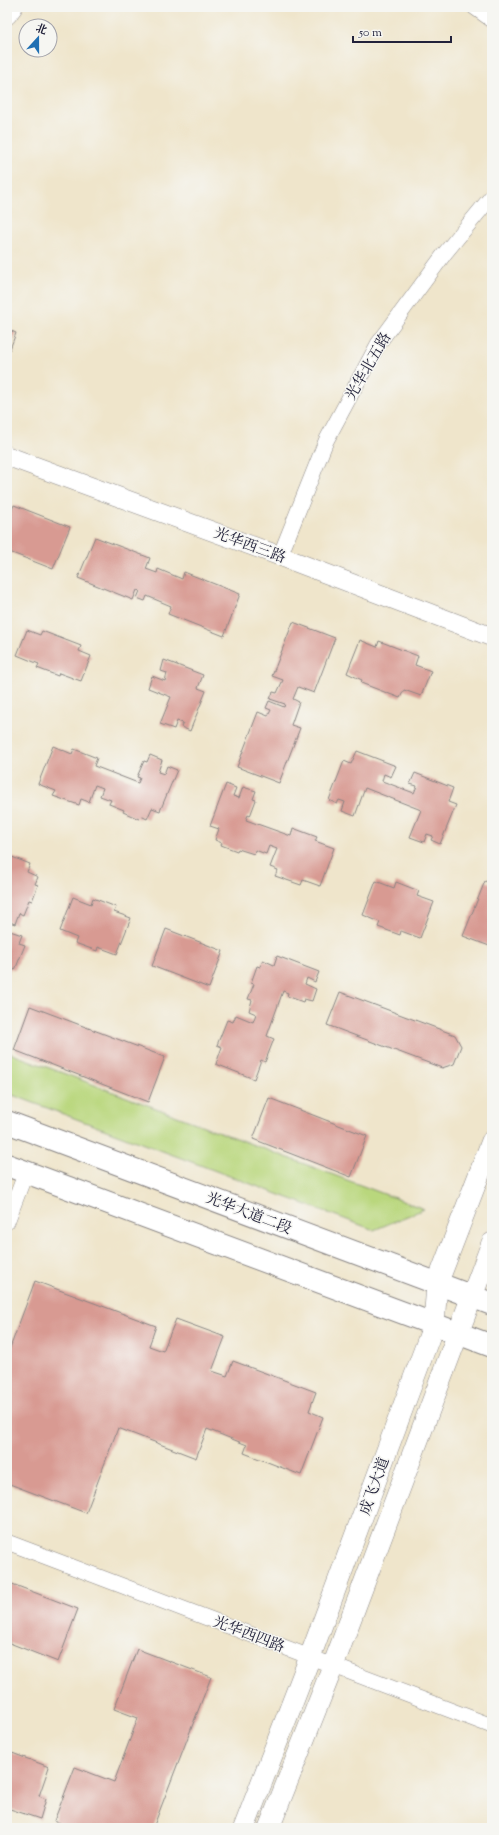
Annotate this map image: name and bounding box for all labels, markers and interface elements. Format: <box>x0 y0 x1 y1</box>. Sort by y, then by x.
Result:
north arrow <box>18 18 58 58</box>
scale bar <box>353 18 451 44</box>
text: 北 <box>33 20 49 39</box>
text: 50 m <box>358 24 382 42</box>
street label: 光华北五路 <box>341 329 397 404</box>
street label: 光华西三路 <box>211 524 288 569</box>
street label: 光华大道二段 <box>203 1188 294 1240</box>
street label: 成飞大道 <box>355 1455 396 1518</box>
street label: 光华西四路 <box>210 1612 287 1659</box>

